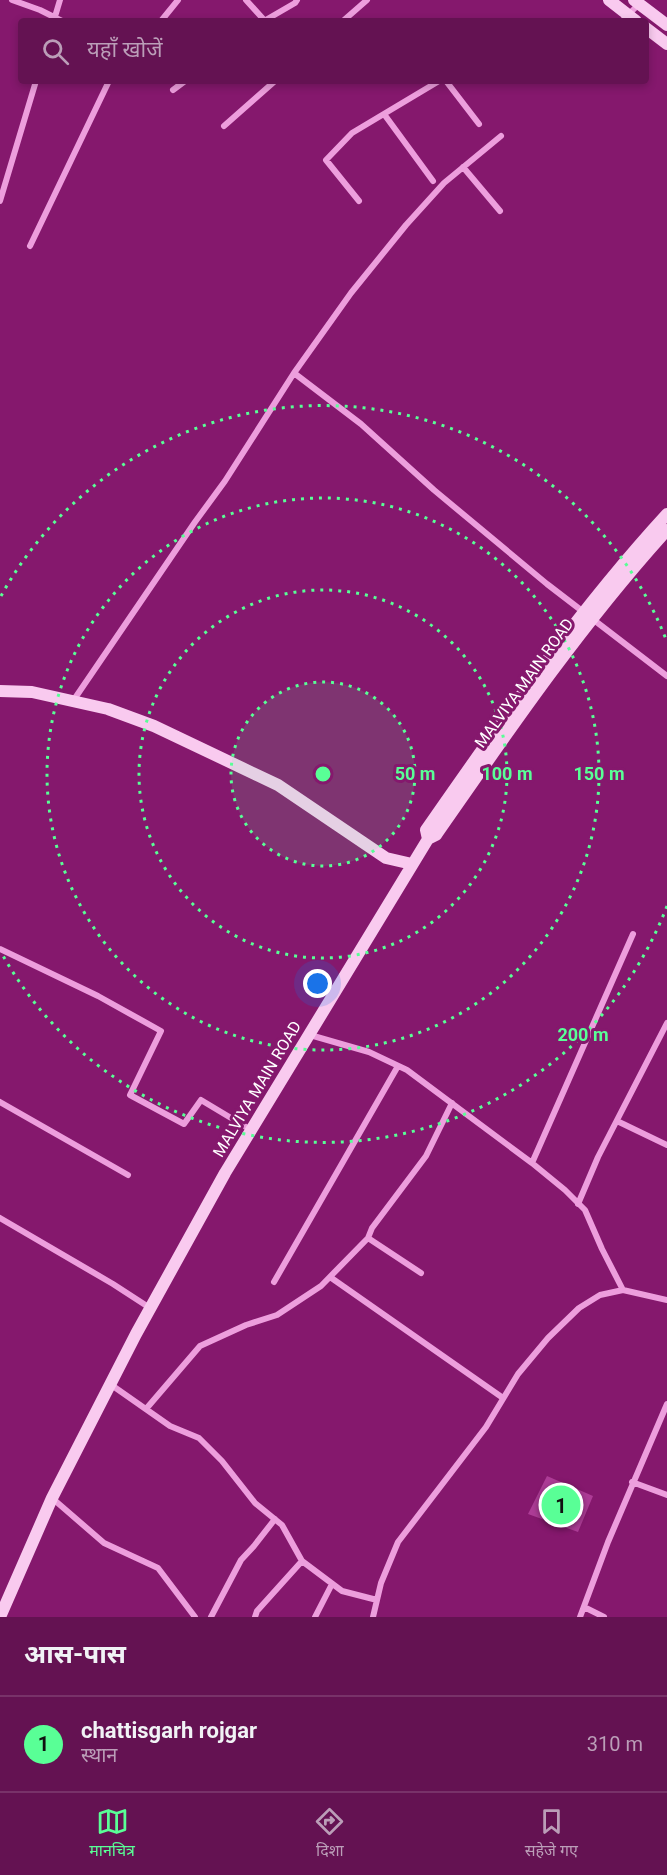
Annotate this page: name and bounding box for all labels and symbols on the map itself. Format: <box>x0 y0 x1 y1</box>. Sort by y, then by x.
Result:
street label: MALVIYA MAIN ROAD <box>471 615 577 751</box>
text: 50 m <box>395 763 435 784</box>
text: 100 m <box>481 763 533 784</box>
text: 150 m <box>573 763 625 784</box>
centre of rings <box>313 764 333 784</box>
your location <box>303 969 332 998</box>
street label: MALVIYA MAIN ROAD <box>209 1018 305 1160</box>
text: 200 m <box>557 1024 609 1045</box>
pin: 1 <box>542 1482 580 1528</box>

